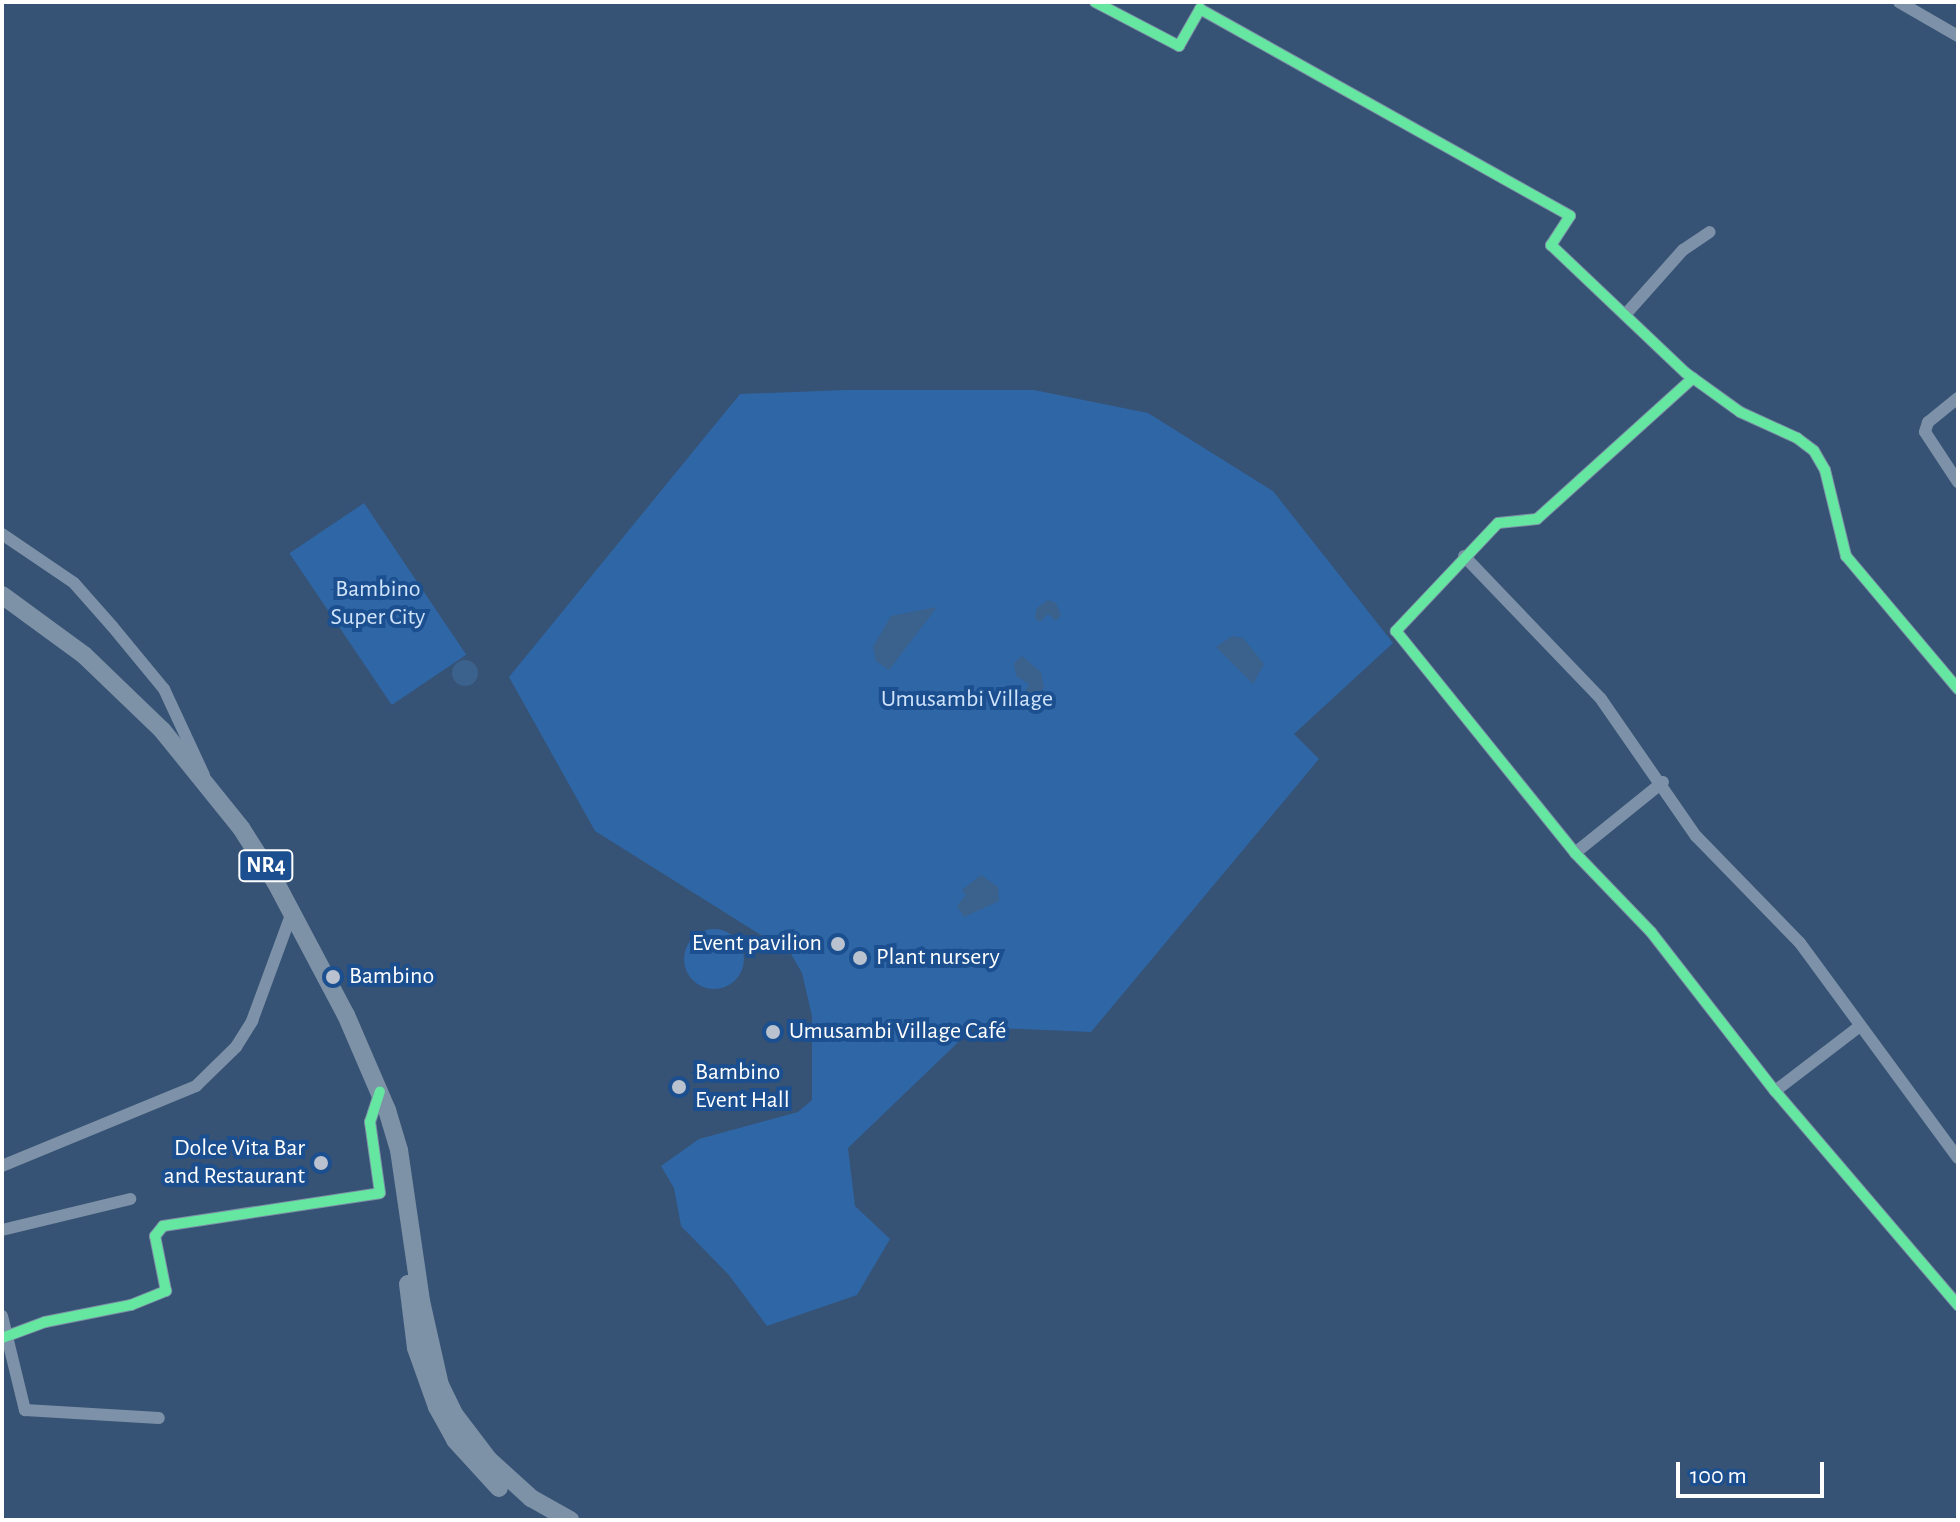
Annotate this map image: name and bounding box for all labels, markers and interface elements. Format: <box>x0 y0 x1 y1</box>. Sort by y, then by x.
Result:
park label: Bambino Super City <box>331 576 425 632</box>
park label: Umusambi Village <box>881 686 1053 714</box>
road number: NR4 <box>238 848 294 884</box>
place label: Event pavilion <box>692 930 822 958</box>
marker: Event pavilion <box>829 935 847 953</box>
place label: Plant nursery <box>876 944 1000 972</box>
marker: Plant nursery <box>851 949 869 967</box>
place label: Bambino <box>349 963 434 991</box>
marker: Bambino <box>324 968 342 986</box>
place label: Umusambi Village Café <box>789 1018 1006 1046</box>
marker: Umusambi Village Café <box>764 1023 782 1041</box>
place label: Bambino Event Hall <box>695 1059 790 1115</box>
marker: Bambino Event Hall <box>670 1078 688 1096</box>
place label: Dolce Vita Bar and Restaurant <box>164 1135 305 1191</box>
marker: Dolce Vita Bar and Restaurant <box>312 1154 330 1172</box>
scale bar <box>1680 1446 1828 1496</box>
text: 100 m <box>1690 1464 1747 1488</box>

